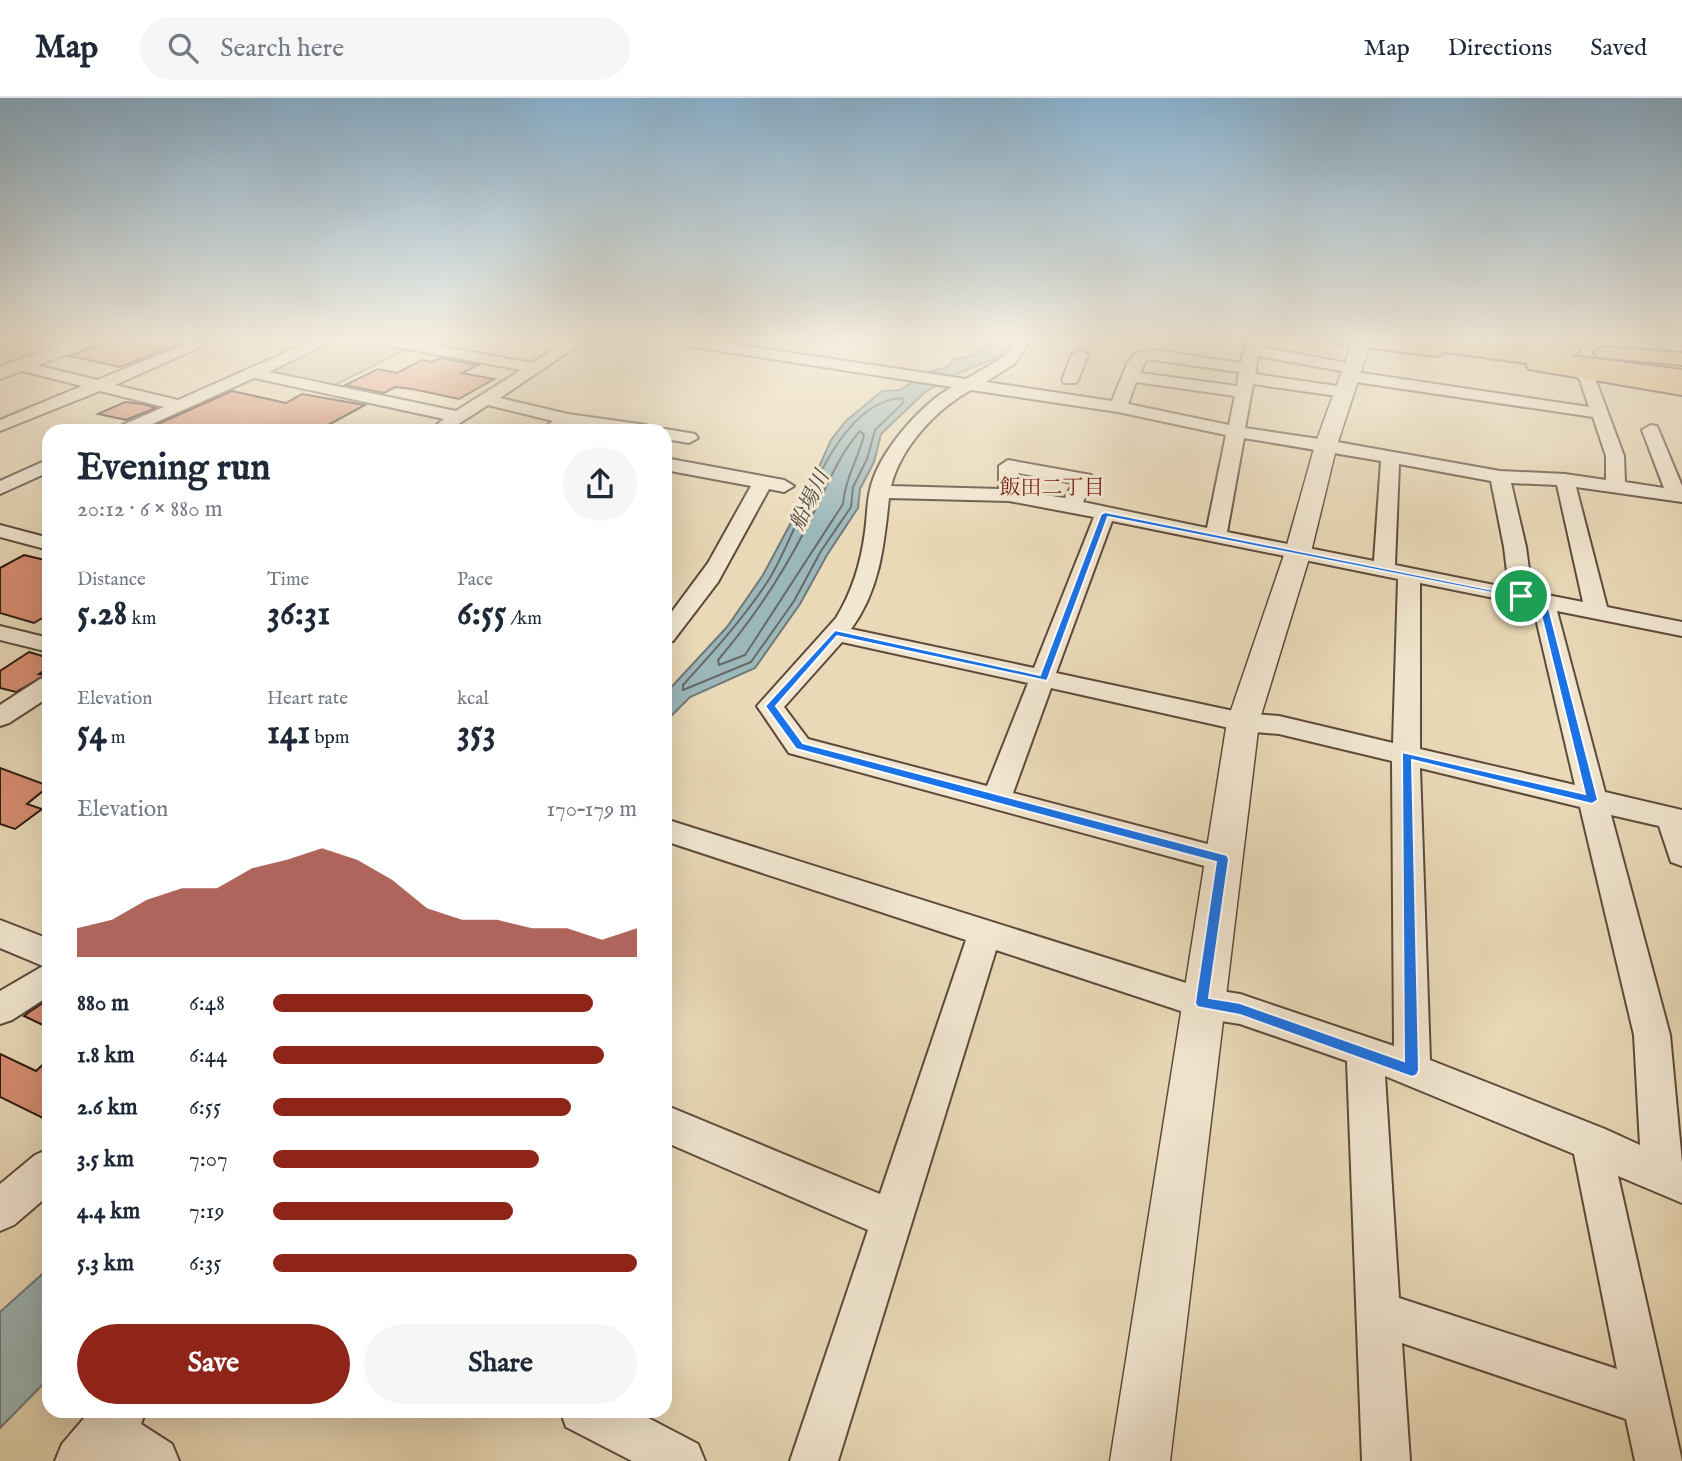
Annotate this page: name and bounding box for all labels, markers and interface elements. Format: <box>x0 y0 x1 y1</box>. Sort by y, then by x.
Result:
search box <box>140 17 630 80</box>
text: Map <box>35 27 98 69</box>
icon: search <box>164 29 202 67</box>
text: Search here <box>220 32 344 65</box>
text: Map <box>1364 33 1410 64</box>
text: Directions <box>1448 33 1552 64</box>
text: Saved <box>1590 33 1647 64</box>
text: Evening run <box>77 445 271 493</box>
button: share <box>563 447 637 521</box>
water label: 船場川 <box>784 465 837 535</box>
district label: 飯田二丁目 <box>1000 475 1105 502</box>
text: 20:12 · 6 × 880 m <box>77 495 222 524</box>
pin <box>1491 566 1551 626</box>
text: Distance <box>77 568 146 592</box>
text: Time <box>267 568 309 592</box>
text: Pace <box>457 568 493 592</box>
icon: arrive <box>1502 577 1540 615</box>
text: 5.28 <box>77 592 127 637</box>
text: 36:31 <box>267 592 330 637</box>
text: 6:55 <box>457 592 506 637</box>
text: km <box>127 607 156 631</box>
text: /km <box>506 607 542 631</box>
text: Elevation <box>77 687 152 711</box>
text: Heart rate <box>267 687 348 711</box>
text: kcal <box>457 687 489 711</box>
text: 54 <box>77 711 107 756</box>
text: 141 <box>267 711 310 756</box>
text: 353 <box>457 711 496 756</box>
text: m <box>107 726 126 750</box>
text: bpm <box>310 726 349 750</box>
text: Elevation <box>77 795 168 824</box>
text: 170–179 m <box>547 795 637 824</box>
text: 880 m <box>77 989 129 1018</box>
text: 6:48 <box>189 989 225 1018</box>
text: 1.8 km <box>77 1041 135 1070</box>
text: 6:44 <box>189 1041 227 1070</box>
text: 2.6 km <box>77 1093 138 1122</box>
text: 6:55 <box>189 1093 221 1122</box>
text: 3.5 km <box>77 1145 134 1174</box>
text: 7:07 <box>189 1145 228 1174</box>
text: 4.4 km <box>77 1197 140 1226</box>
text: 7:19 <box>189 1197 224 1226</box>
text: 5.3 km <box>77 1249 134 1278</box>
text: 6:35 <box>189 1249 222 1278</box>
button: Save <box>77 1324 350 1404</box>
button: Share <box>364 1324 637 1404</box>

